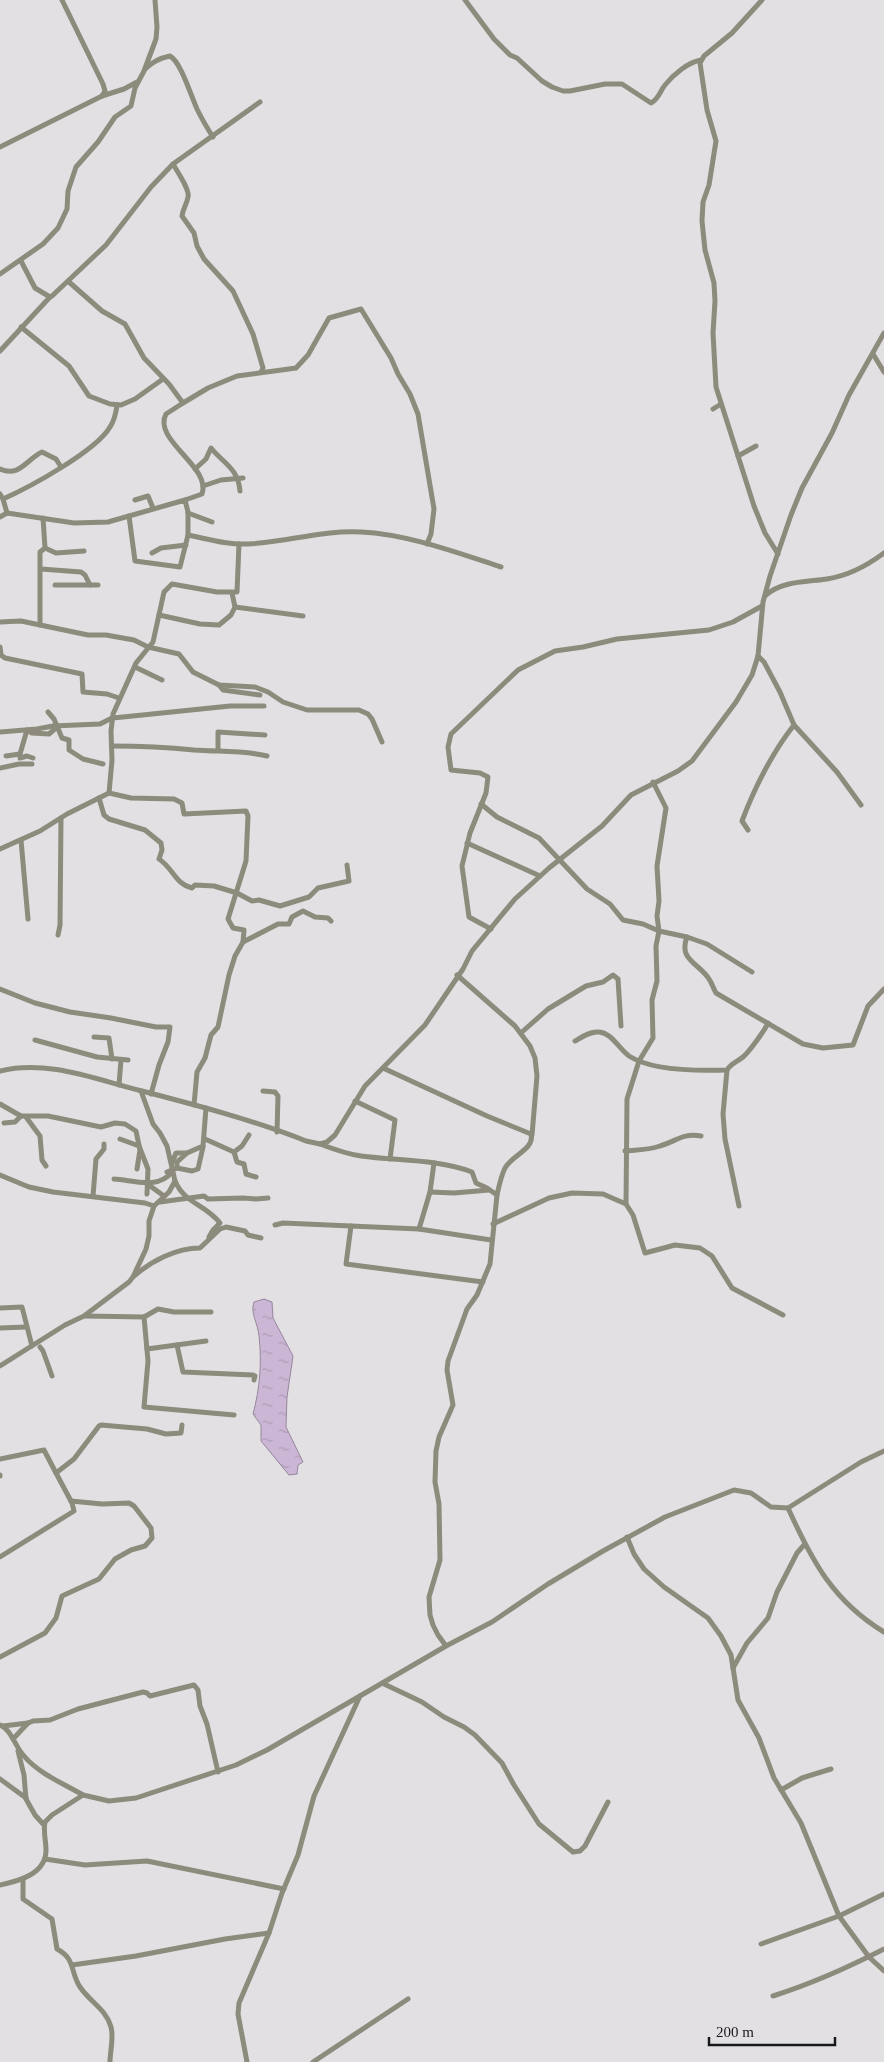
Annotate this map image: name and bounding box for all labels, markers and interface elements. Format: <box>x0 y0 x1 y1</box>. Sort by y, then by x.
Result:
scale bar <box>709 2014 835 2046</box>
text: 200 m <box>716 2024 754 2040</box>

